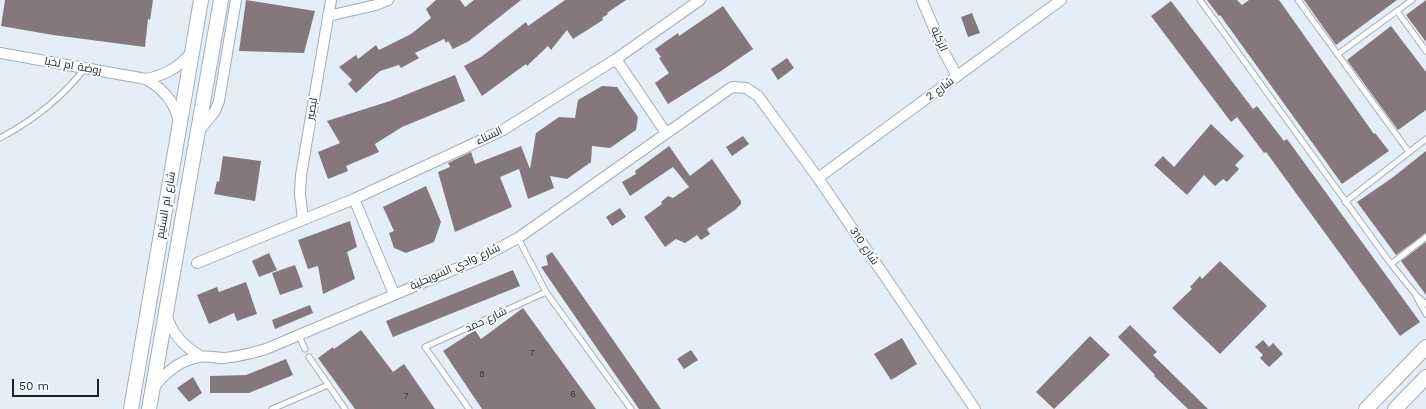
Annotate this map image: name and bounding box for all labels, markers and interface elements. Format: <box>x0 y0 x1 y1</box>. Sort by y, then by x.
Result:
street label: الركيّة <box>928 25 950 53</box>
street label: روضة ام لخبا <box>43 54 103 78</box>
street label: شارع 2 <box>923 74 957 104</box>
street label: لبصير <box>304 97 320 121</box>
street label: السناء <box>474 124 504 148</box>
street label: شارع ام السنيم <box>154 170 178 240</box>
street label: شارع 310 <box>847 225 881 267</box>
street label: شارع وادي السويحلية <box>408 241 502 293</box>
street label: شارع حمد <box>463 305 509 335</box>
house number: 7 <box>529 348 535 358</box>
house number: 8 <box>479 369 485 379</box>
scale bar <box>14 371 101 397</box>
text: 50 m <box>19 379 49 393</box>
house number: 6 <box>570 389 576 399</box>
house number: 7 <box>403 391 409 401</box>

